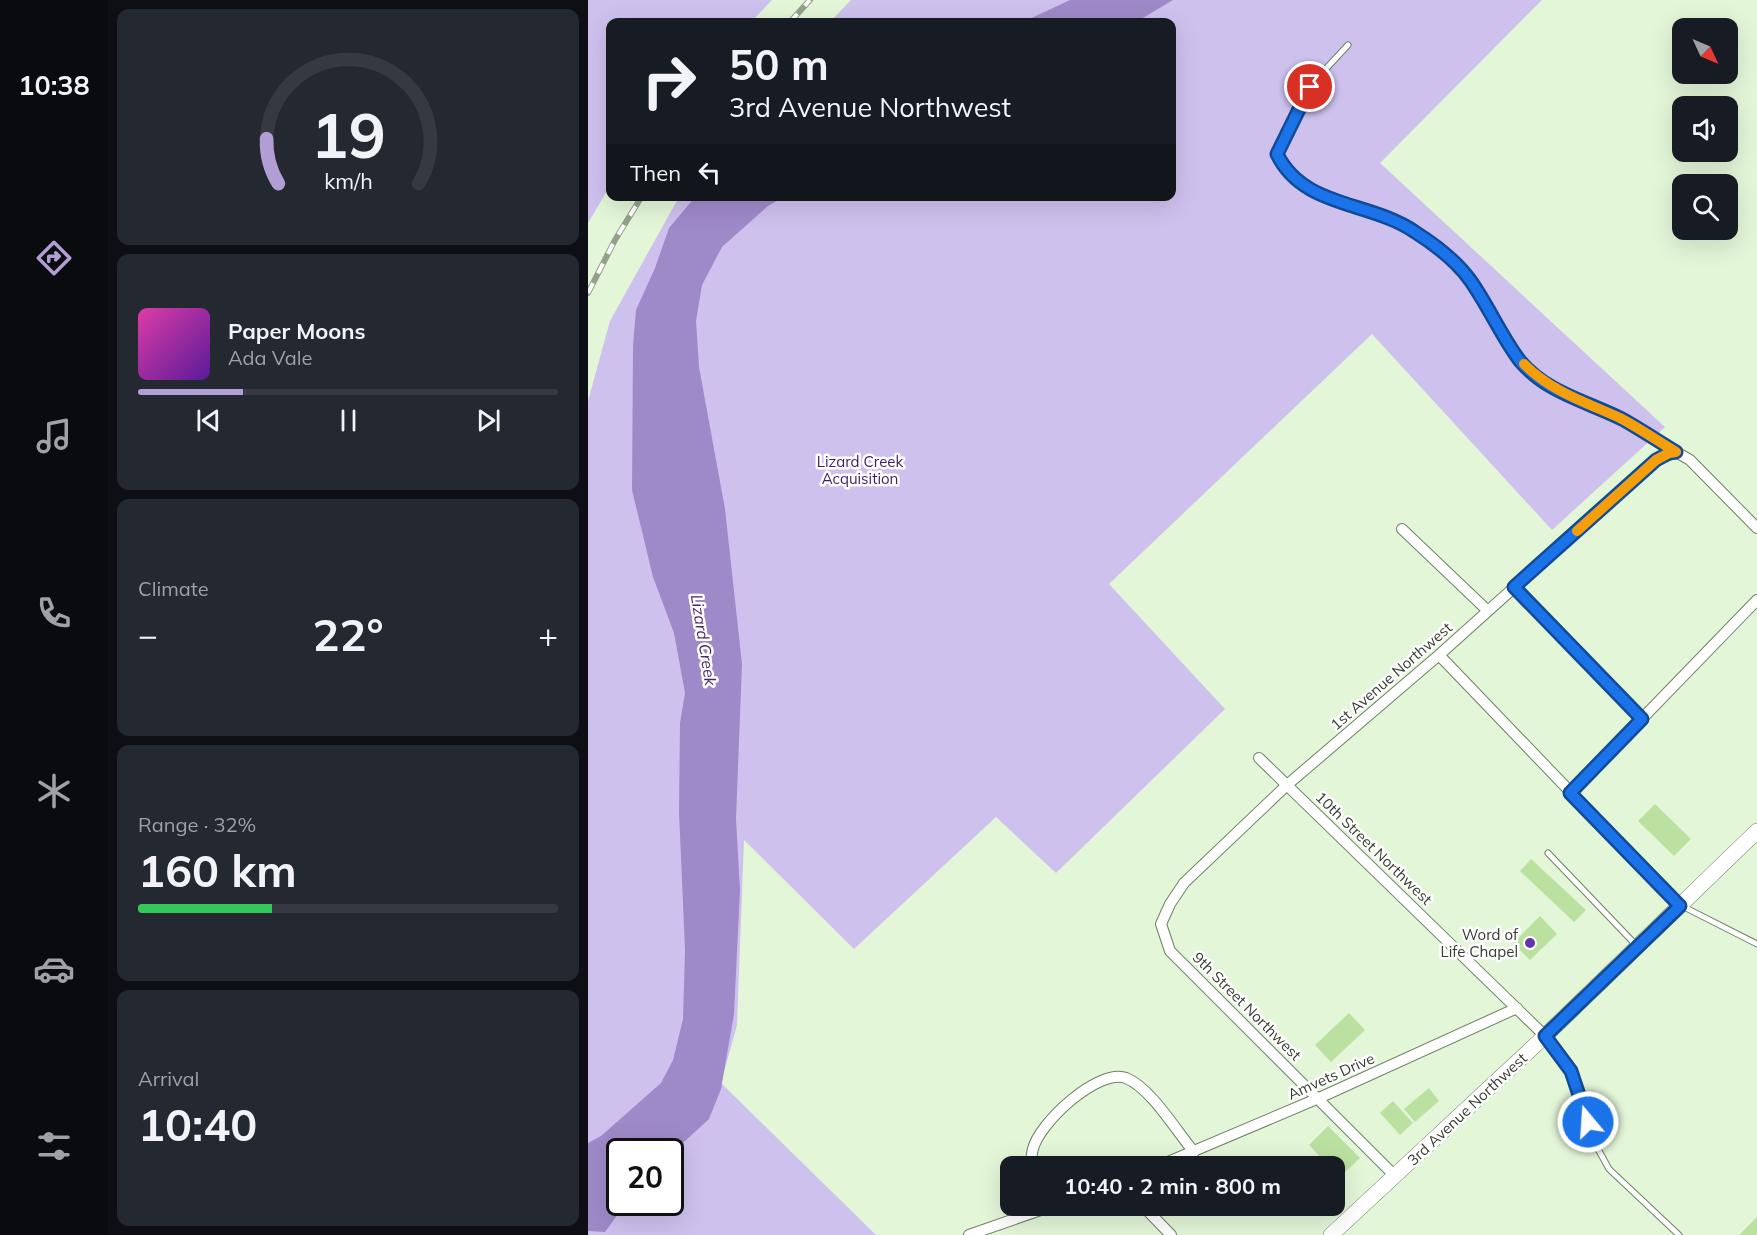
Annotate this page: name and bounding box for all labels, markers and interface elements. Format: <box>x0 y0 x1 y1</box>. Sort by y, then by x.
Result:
north arrow <box>1672 18 1738 84</box>
map controls <box>1672 18 1738 240</box>
text: 50 m <box>729 38 829 91</box>
icon: right <box>630 42 708 120</box>
pin <box>1284 61 1335 112</box>
text: 10:38 <box>18 68 90 102</box>
icon: arrive <box>1293 70 1326 103</box>
text: 3rd Avenue Northwest <box>729 90 1011 124</box>
text: 19 <box>311 95 385 174</box>
button: sound <box>1672 96 1738 162</box>
icon: left <box>693 156 726 189</box>
text: Then <box>630 159 681 187</box>
text: km/h <box>324 167 372 194</box>
button: search <box>1672 174 1738 240</box>
icon: directions <box>33 237 75 279</box>
text: Paper Moons <box>228 317 366 345</box>
text: Ada Vale <box>228 345 312 370</box>
icon: previous <box>192 404 225 437</box>
icon: pause <box>332 404 365 437</box>
icon: next <box>472 404 505 437</box>
icon: music <box>33 415 75 457</box>
park label: Lizard Creek Acquisition <box>817 452 903 488</box>
text: Climate <box>138 576 209 601</box>
icon: phone <box>33 592 75 634</box>
water label: Lizard Creek <box>687 593 721 688</box>
text: 22° <box>312 606 384 662</box>
text: − <box>138 614 158 655</box>
text: + <box>538 614 558 655</box>
street label: 1st Avenue Northwest <box>1326 618 1456 734</box>
icon: climate <box>33 770 75 812</box>
street label: 10th Street Northwest <box>1312 787 1436 909</box>
text: Range · 32% <box>138 812 256 837</box>
text: 160 km <box>138 842 297 898</box>
place label: Word of Life Chapel <box>1441 925 1519 961</box>
marker: Word of Life Chapel <box>1523 936 1537 950</box>
icon: car <box>33 948 75 990</box>
street label: 9th Street Northwest <box>1189 948 1305 1064</box>
street label: Amvets Drive <box>1285 1048 1377 1104</box>
street label: 3rd Avenue Northwest <box>1403 1049 1531 1169</box>
text: Arrival <box>138 1066 199 1091</box>
position arrow <box>1556 1090 1620 1154</box>
text: 10:40 <box>138 1096 257 1152</box>
icon: filters <box>33 1125 75 1167</box>
speed limit sign: 20 <box>606 1138 684 1216</box>
text: 10:40 · 2 min · 800 m <box>1064 1172 1281 1200</box>

